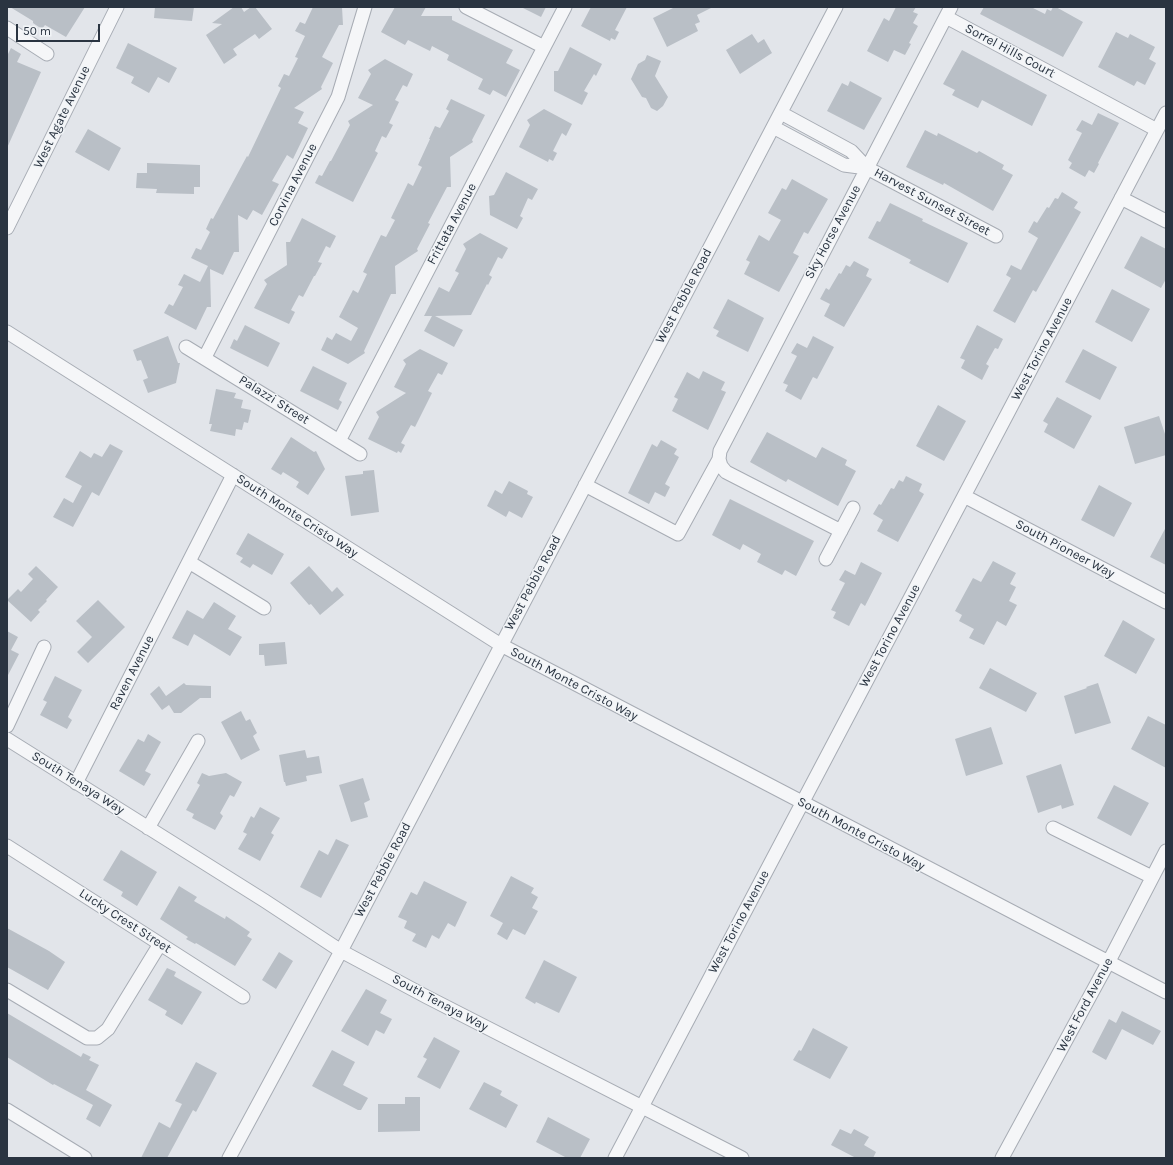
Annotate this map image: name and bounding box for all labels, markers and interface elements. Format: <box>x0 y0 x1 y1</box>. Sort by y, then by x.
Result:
scale bar <box>18 16 102 42</box>
street label: Sorrel Hills Court <box>962 21 1058 81</box>
text: 50 m <box>23 24 51 38</box>
street label: West Agate Avenue <box>30 63 94 171</box>
street label: Corvina Avenue <box>265 141 321 229</box>
street label: Harvest Sunset Street <box>871 165 993 239</box>
street label: Frittata Avenue <box>424 181 480 267</box>
street label: Sky Horse Avenue <box>802 182 864 282</box>
street label: West Pebble Road <box>652 246 716 346</box>
street label: West Torino Avenue <box>1008 295 1076 403</box>
street label: Palazzi Street <box>236 372 312 428</box>
street label: South Monte Cristo Way <box>233 471 361 561</box>
street label: South Pioneer Way <box>1013 516 1117 582</box>
street label: West Pebble Road <box>501 533 565 633</box>
street label: West Torino Avenue <box>856 582 924 690</box>
street label: Raven Avenue <box>106 633 158 713</box>
street label: South Monte Cristo Way <box>508 644 640 724</box>
street label: South Tenaya Way <box>29 748 127 818</box>
street label: South Monte Cristo Way <box>795 794 927 874</box>
street label: West Pebble Road <box>351 820 415 920</box>
street label: West Torino Avenue <box>705 868 773 976</box>
street label: Lucky Crest Street <box>76 885 174 957</box>
street label: West Ford Avenue <box>1054 955 1116 1055</box>
street label: South Tenaya Way <box>389 971 491 1035</box>

